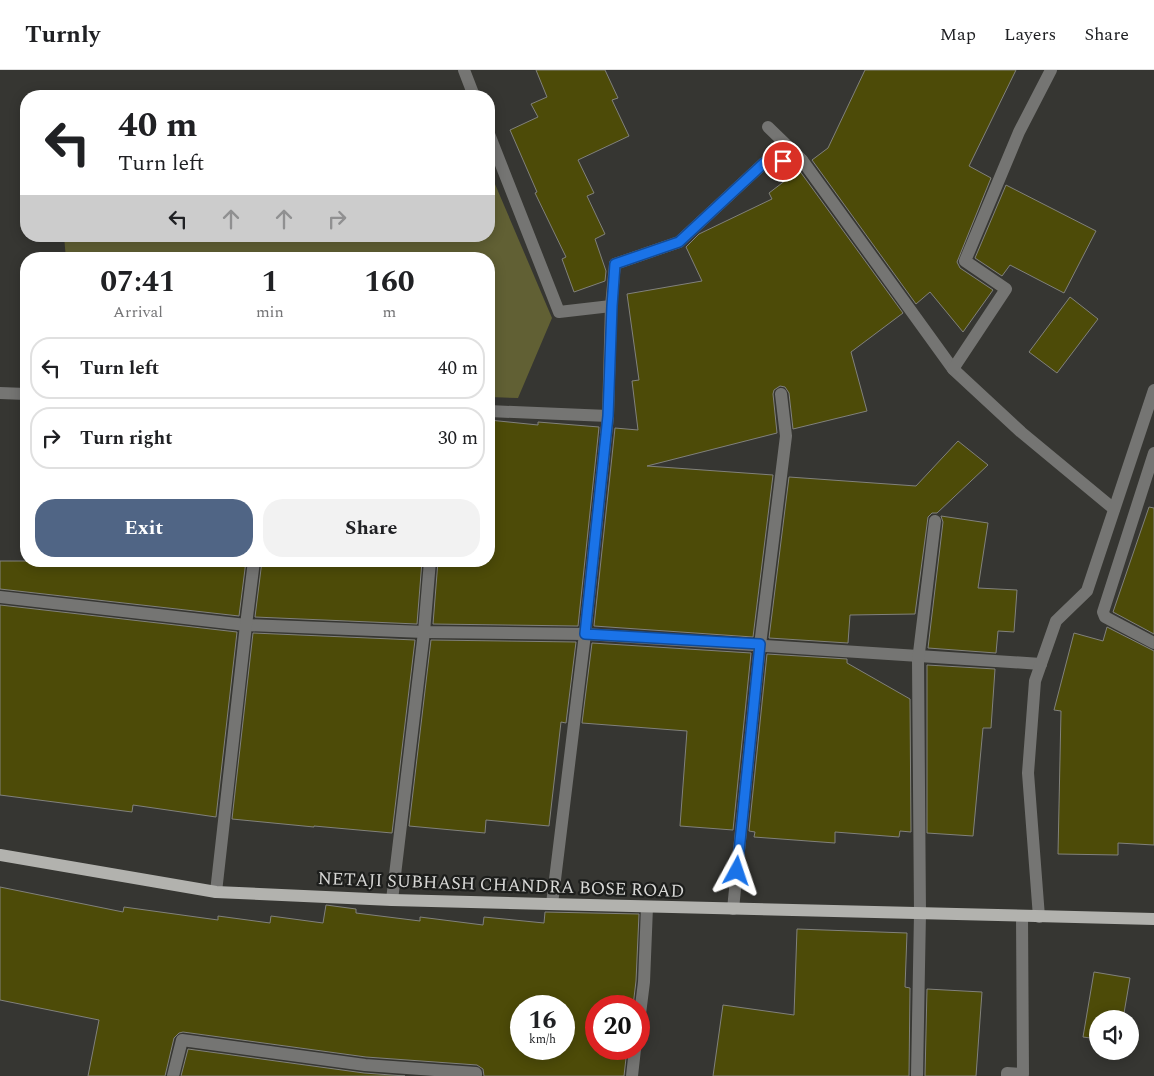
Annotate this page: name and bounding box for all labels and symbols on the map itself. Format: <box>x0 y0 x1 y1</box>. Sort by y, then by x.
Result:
pin <box>762 140 804 182</box>
position arrow <box>710 844 762 896</box>
street label: NETAJI SUBHASH CHANDRA BOSE ROAD <box>317 865 685 905</box>
speed limit sign: 20 <box>585 995 650 1060</box>

